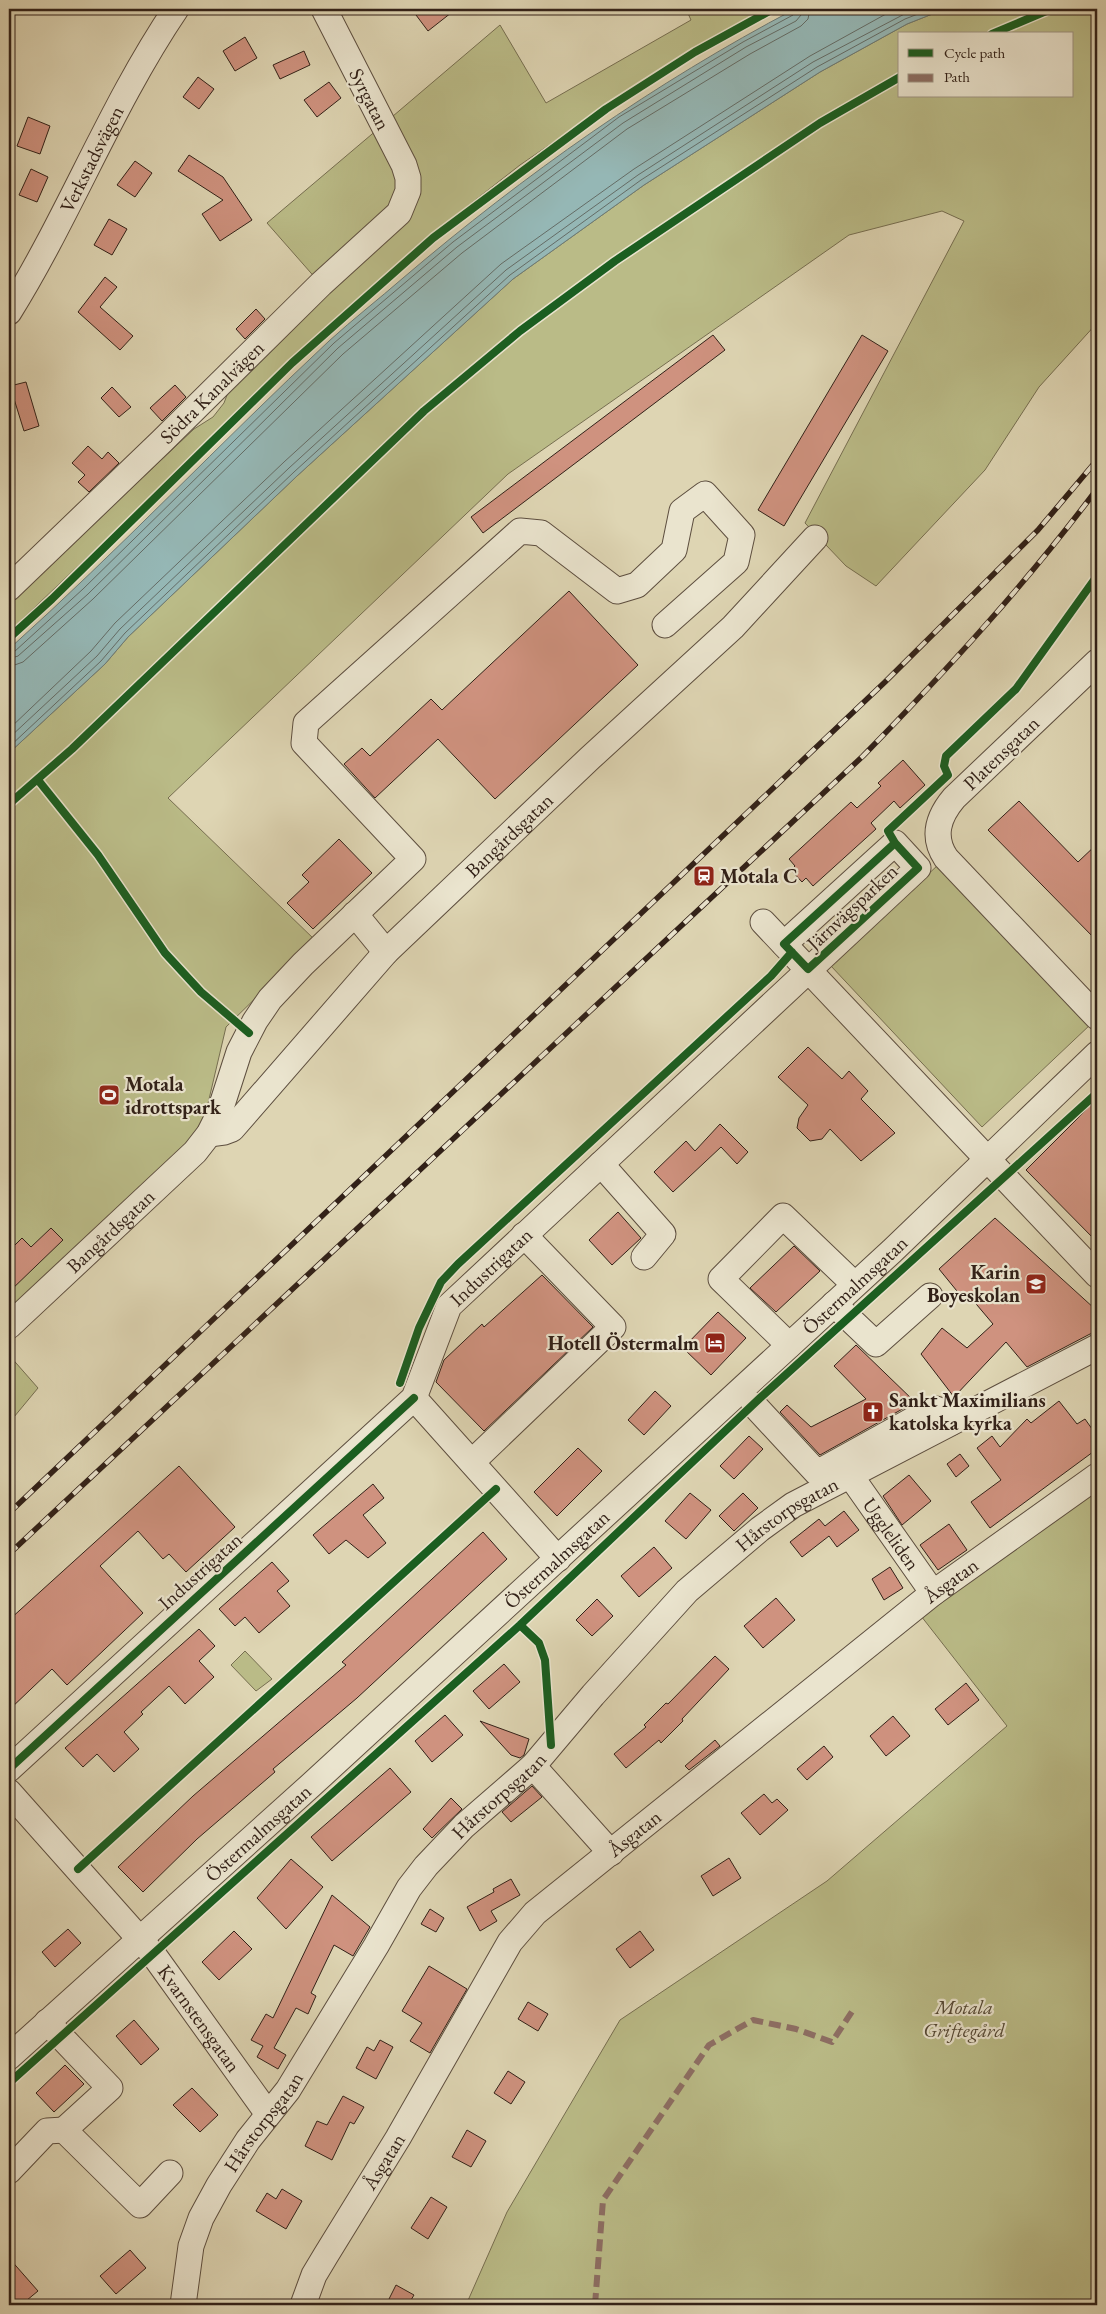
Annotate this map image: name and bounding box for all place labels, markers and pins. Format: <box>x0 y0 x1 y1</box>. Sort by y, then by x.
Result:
place label: Motala C <box>720 863 797 889</box>
station icon: Motala C <box>692 864 716 888</box>
place label: Motala idrottspark <box>125 1071 222 1120</box>
sports icon: Motala idrottspark <box>97 1083 121 1107</box>
place label: Karin Boyeskolan <box>927 1259 1020 1308</box>
school or university icon: Karin Boyeskolan <box>1024 1272 1048 1296</box>
place label: Hotell Östermalm <box>548 1330 699 1356</box>
hotel icon: Hotell Östermalm <box>703 1331 727 1355</box>
place label: Sankt Maximilians katolska kyrka <box>889 1387 1046 1436</box>
church icon: Sankt Maximilians katolska kyrka <box>861 1400 885 1424</box>

